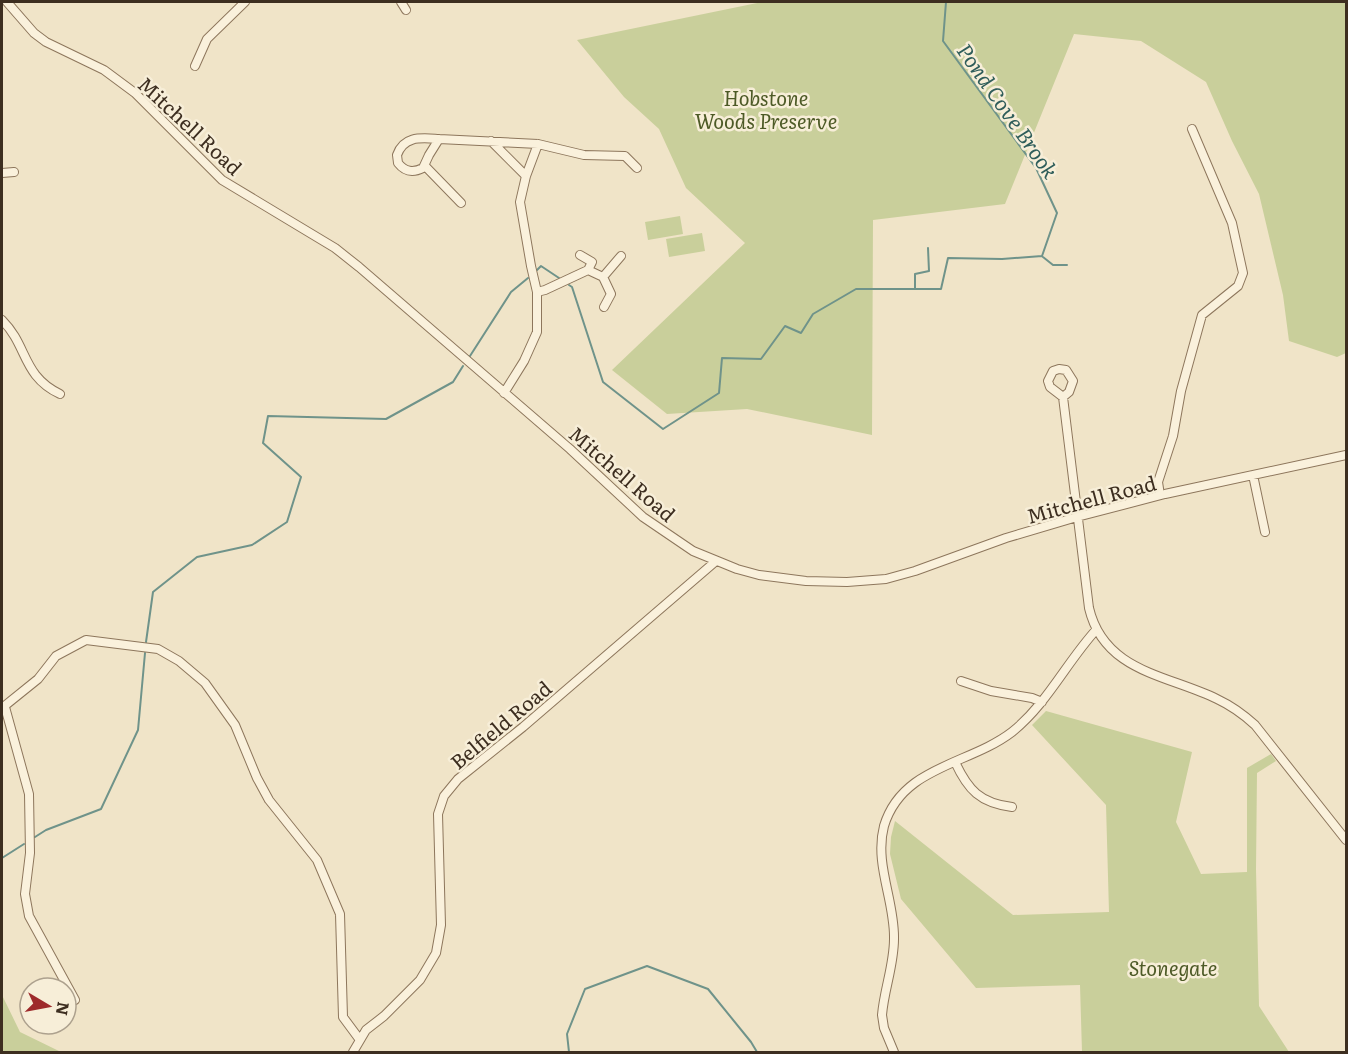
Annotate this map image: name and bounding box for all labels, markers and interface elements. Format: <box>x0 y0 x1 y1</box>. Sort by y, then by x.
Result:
water label: Pond Cove Brook <box>951 36 1067 184</box>
street label: Mitchell Road <box>132 69 250 181</box>
park label: Hobstone Woods Preserve <box>695 82 837 135</box>
street label: Mitchell Road <box>563 418 683 528</box>
street label: Mitchell Road <box>1023 466 1159 530</box>
street label: Belfield Road <box>443 673 557 775</box>
park label: Stonegate <box>1129 952 1217 982</box>
north arrow <box>18 976 78 1036</box>
text: N <box>51 1000 77 1017</box>

